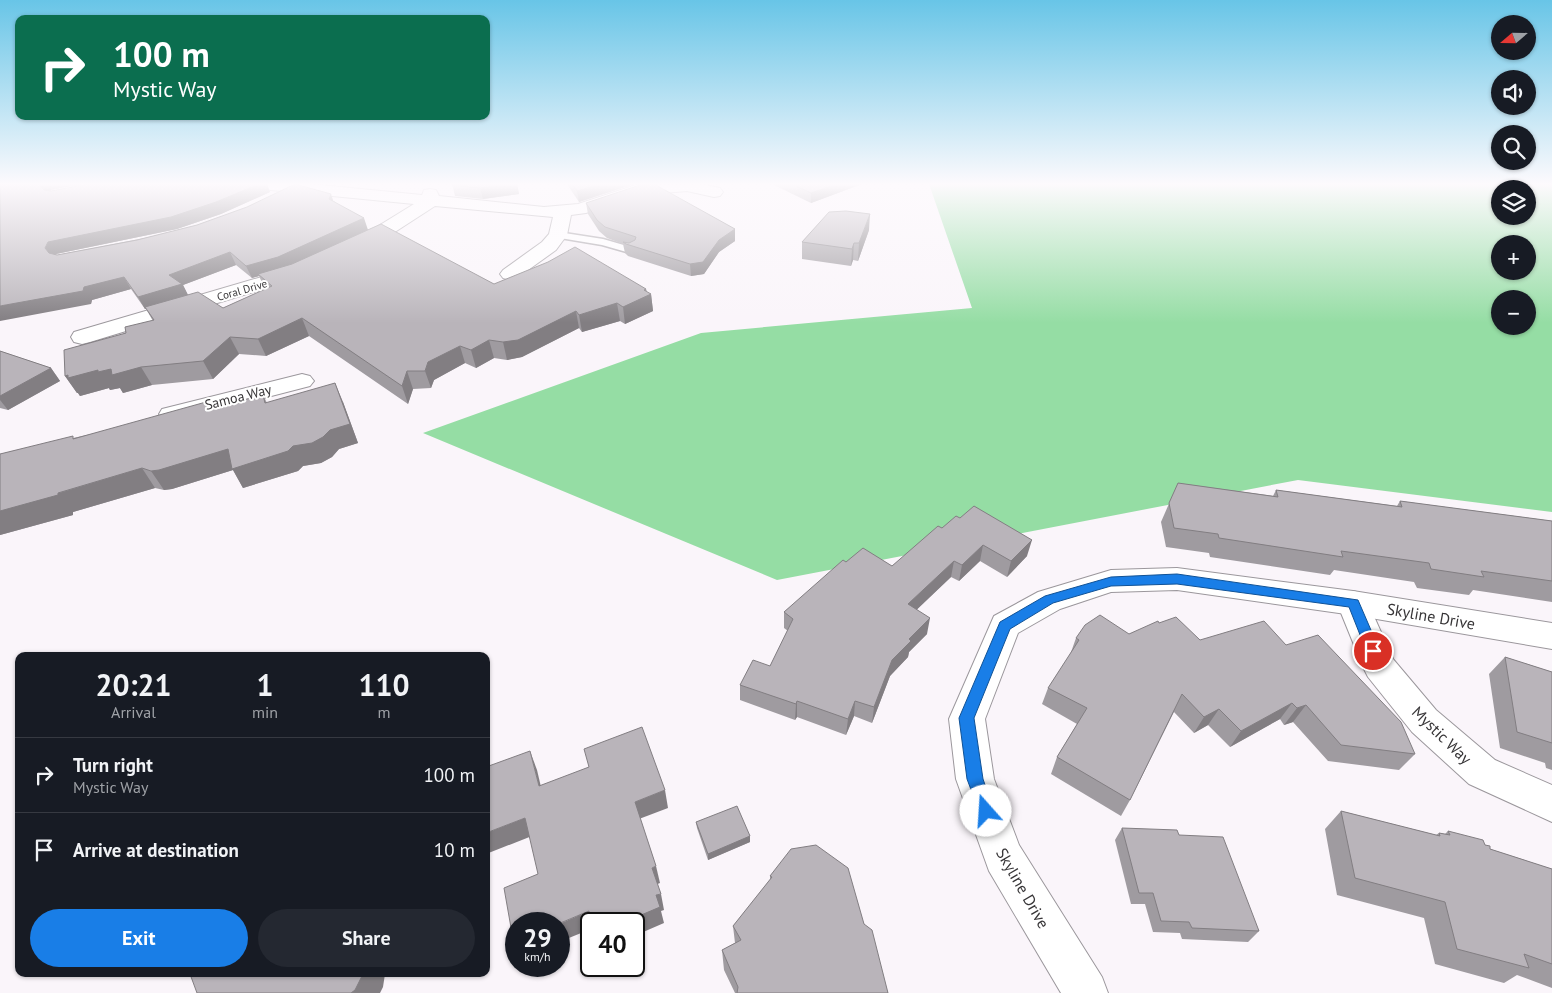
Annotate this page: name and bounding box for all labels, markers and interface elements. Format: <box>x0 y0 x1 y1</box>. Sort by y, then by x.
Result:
north arrow <box>1491 15 1536 60</box>
map controls <box>1491 15 1536 335</box>
text: 100 m <box>113 31 210 77</box>
icon: right <box>30 35 95 100</box>
button: sound <box>1491 70 1536 115</box>
text: Mystic Way <box>113 75 217 103</box>
button: search <box>1491 125 1536 170</box>
button: layers <box>1491 180 1536 225</box>
button: + <box>1491 235 1536 280</box>
street label: Coral Drive <box>215 276 269 304</box>
button: − <box>1491 290 1536 335</box>
street label: Samoa Way <box>203 380 274 414</box>
street label: Skyline Drive <box>1385 598 1477 634</box>
pin <box>1352 630 1394 672</box>
icon: arrive <box>1359 637 1387 665</box>
text: 20:21 <box>95 665 172 704</box>
text: 1 <box>257 665 274 704</box>
text: 110 <box>358 665 410 704</box>
text: Arrival <box>111 702 156 722</box>
text: min <box>252 702 278 722</box>
text: m <box>378 702 391 722</box>
street label: Mystic Way <box>1408 702 1476 769</box>
text: Turn right <box>73 753 153 777</box>
icon: right <box>30 761 58 789</box>
text: 100 m <box>423 763 475 787</box>
text: Mystic Way <box>73 777 148 797</box>
position arrow <box>959 784 1011 836</box>
icon: arrive <box>30 836 58 864</box>
text: Arrive at destination <box>73 838 239 862</box>
text: 10 m <box>434 838 475 862</box>
street label: Skyline Drive <box>992 844 1054 932</box>
button: Exit <box>30 909 248 967</box>
button: Share <box>258 909 475 967</box>
speed limit sign: 40 <box>580 912 645 977</box>
text: 29 <box>523 922 552 954</box>
text: km/h <box>524 949 551 964</box>

